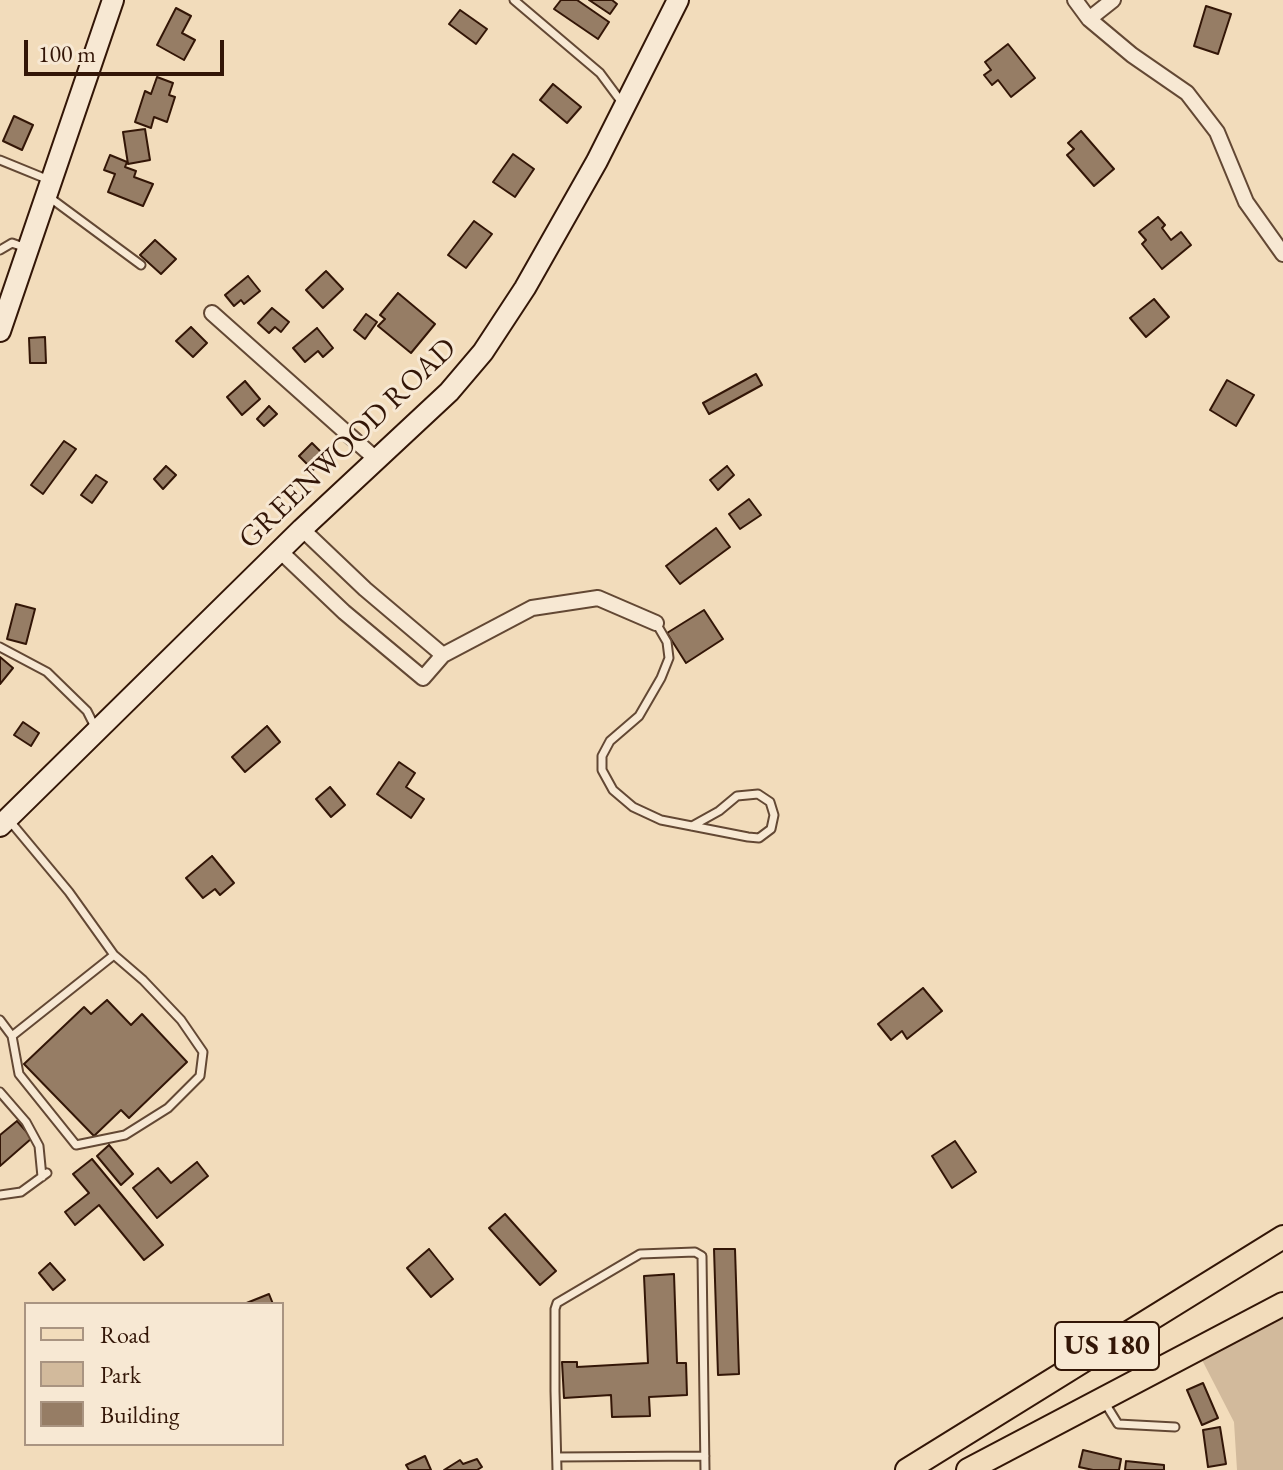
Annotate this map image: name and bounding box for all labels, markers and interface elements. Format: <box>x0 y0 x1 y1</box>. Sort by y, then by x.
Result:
scale bar <box>28 24 228 74</box>
text: 100 m <box>38 38 96 69</box>
street label: GREENWOOD ROAD <box>232 331 464 557</box>
legend <box>24 1302 284 1446</box>
text: Road <box>100 1319 150 1350</box>
road number: US 180 <box>1055 1322 1159 1370</box>
text: Park <box>100 1359 141 1390</box>
text: Building <box>100 1399 180 1430</box>

